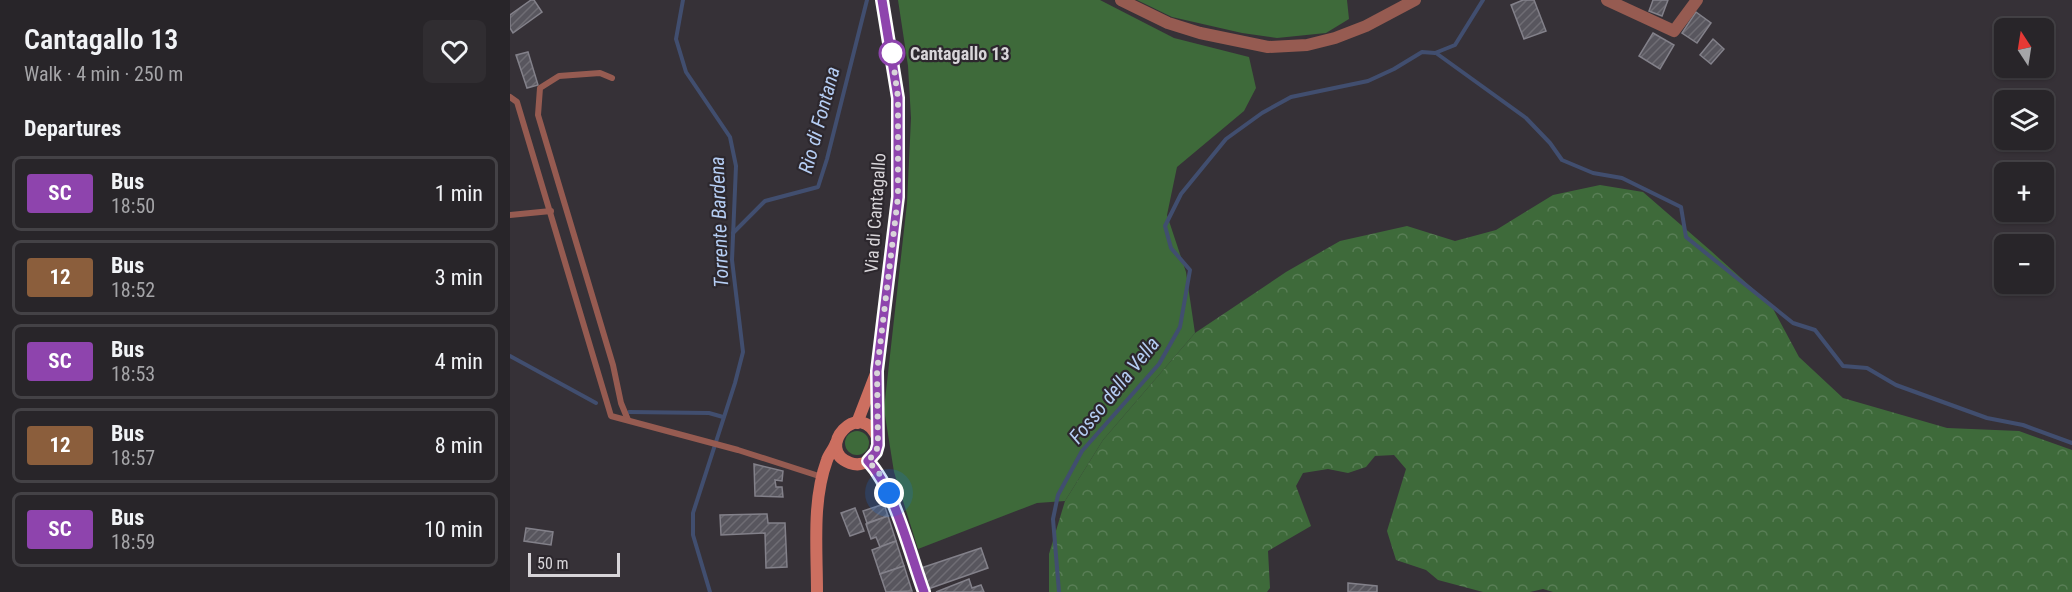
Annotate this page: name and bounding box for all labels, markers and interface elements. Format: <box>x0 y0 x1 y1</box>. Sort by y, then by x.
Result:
north arrow <box>1994 18 2054 78</box>
map controls <box>1994 18 2054 294</box>
button: heart <box>423 20 486 83</box>
text: Cantagallo 13 <box>24 23 178 56</box>
marker: Cantagallo 13 <box>879 40 905 66</box>
place label: Cantagallo 13 <box>910 43 1010 64</box>
text: Walk · 4 min · 250 m <box>24 62 183 86</box>
water label: Rio di Fontana <box>793 64 845 176</box>
button: layers <box>1994 90 2054 150</box>
text: Departures <box>24 116 121 141</box>
street label: Via di Cantagallo <box>860 152 890 274</box>
water label: Torrente Bardena <box>705 156 733 288</box>
button: + <box>1994 162 2054 222</box>
text: Bus <box>111 169 144 194</box>
text: SC <box>48 181 72 205</box>
text: 1 min <box>435 181 483 206</box>
text: 18:50 <box>111 194 155 218</box>
button: − <box>1994 234 2054 294</box>
text: Bus <box>111 253 144 278</box>
text: 12 <box>49 265 71 289</box>
text: 3 min <box>435 265 483 290</box>
text: 18:52 <box>111 278 155 302</box>
water label: Fosso della Vella <box>1064 332 1164 448</box>
text: Bus <box>111 337 144 362</box>
text: SC <box>48 349 72 373</box>
text: 4 min <box>435 349 483 374</box>
text: 18:53 <box>111 362 155 386</box>
text: Bus <box>111 421 144 446</box>
text: 12 <box>49 433 71 457</box>
text: 8 min <box>435 433 483 458</box>
text: 18:57 <box>111 446 155 470</box>
your location <box>874 478 904 508</box>
text: Bus <box>111 505 144 530</box>
text: SC <box>48 517 72 541</box>
text: 10 min <box>424 517 483 542</box>
text: 18:59 <box>111 530 155 554</box>
scale bar <box>528 550 620 578</box>
text: 50 m <box>537 554 569 573</box>

